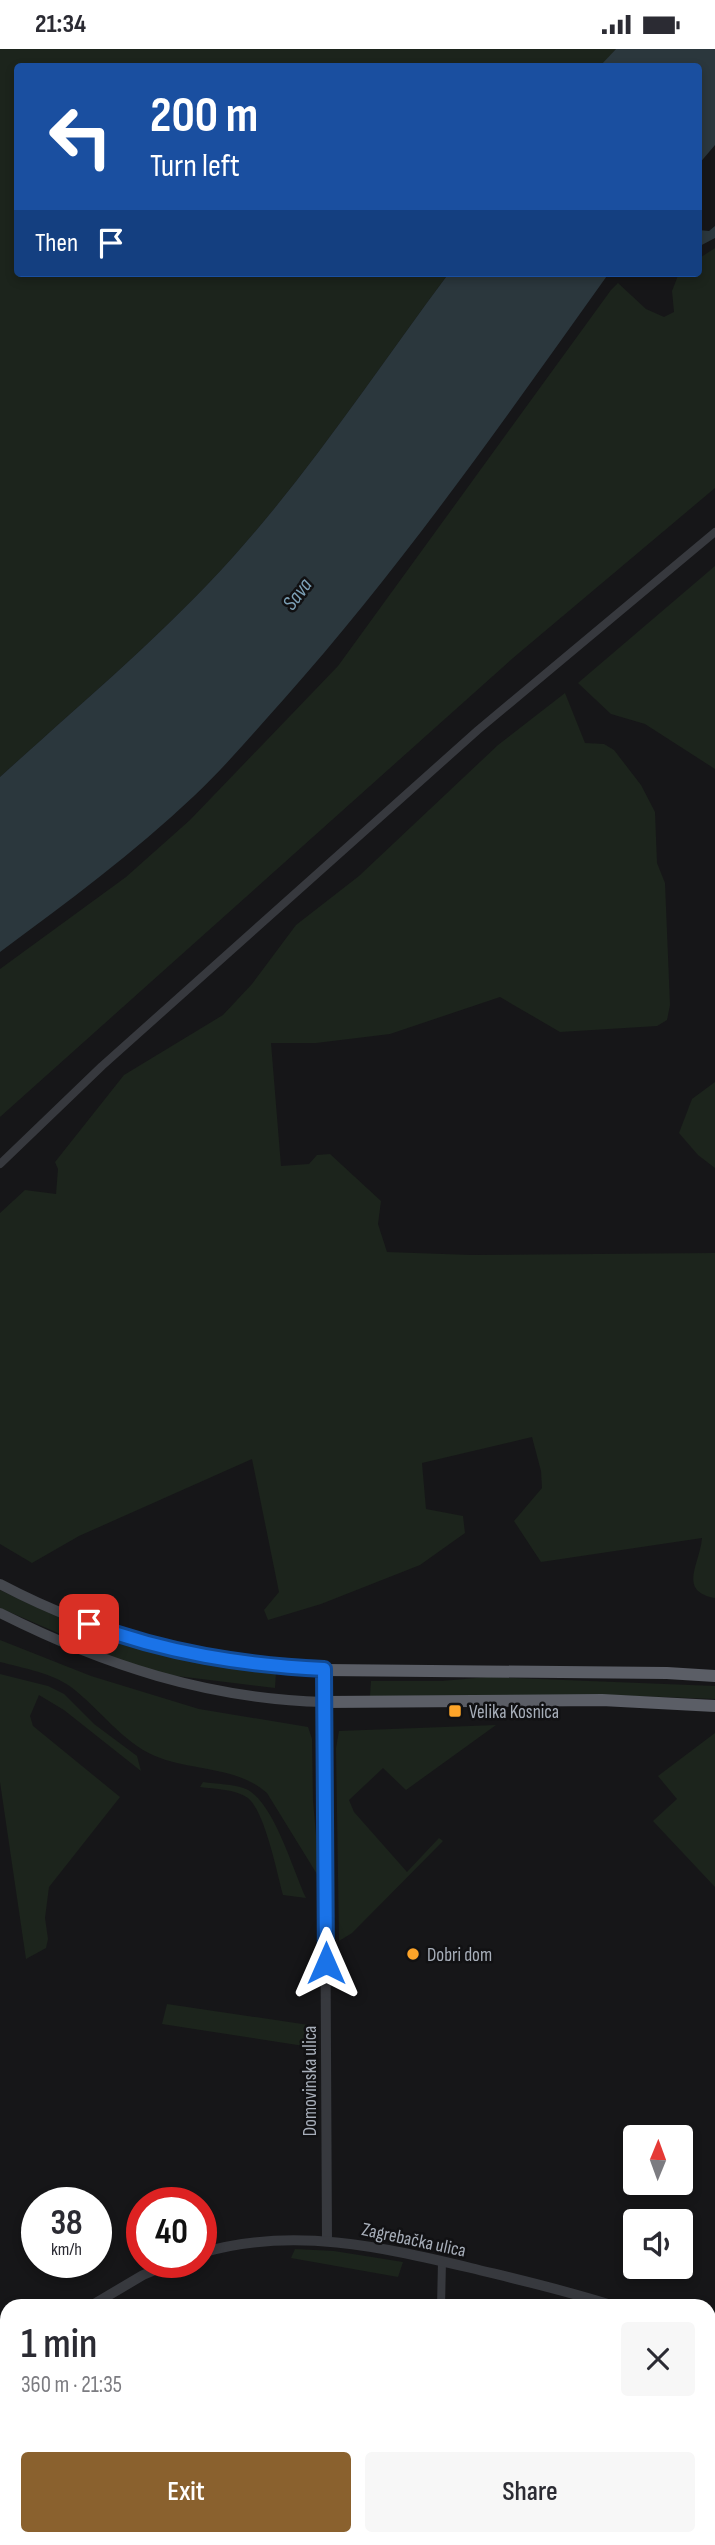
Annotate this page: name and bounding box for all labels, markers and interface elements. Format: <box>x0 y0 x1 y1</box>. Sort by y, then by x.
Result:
text: 21:34 <box>35 9 86 40</box>
text: 200 m <box>150 87 258 146</box>
icon: left <box>35 91 126 182</box>
text: Turn left <box>150 147 240 186</box>
icon: arrive <box>92 224 130 262</box>
text: Then <box>35 228 78 259</box>
water label: Sava <box>277 573 318 615</box>
pin <box>59 1594 119 1654</box>
icon: arrive <box>70 1605 108 1643</box>
place label: Velika Kosnica <box>469 1701 559 1724</box>
marker: Velika Kosnica <box>447 1703 463 1719</box>
position arrow <box>289 1926 363 2000</box>
place label: Dobri dom <box>427 1944 492 1967</box>
marker: Dobri dom <box>405 1946 421 1962</box>
street label: Domovinska ulica <box>299 2026 322 2136</box>
north arrow <box>623 2125 693 2195</box>
map controls <box>623 2125 693 2279</box>
speed limit sign: 40 <box>126 2187 217 2278</box>
text: 38 <box>50 2202 83 2245</box>
button: sound <box>623 2209 693 2279</box>
street label: Zagrebačka ulica <box>360 2218 468 2263</box>
text: km/h <box>51 2239 82 2260</box>
text: 1 min <box>21 2319 97 2370</box>
button: close <box>621 2322 695 2396</box>
text: 360 m · 21:35 <box>21 2371 122 2399</box>
button: Exit <box>21 2452 351 2532</box>
button: Share <box>365 2452 695 2532</box>

